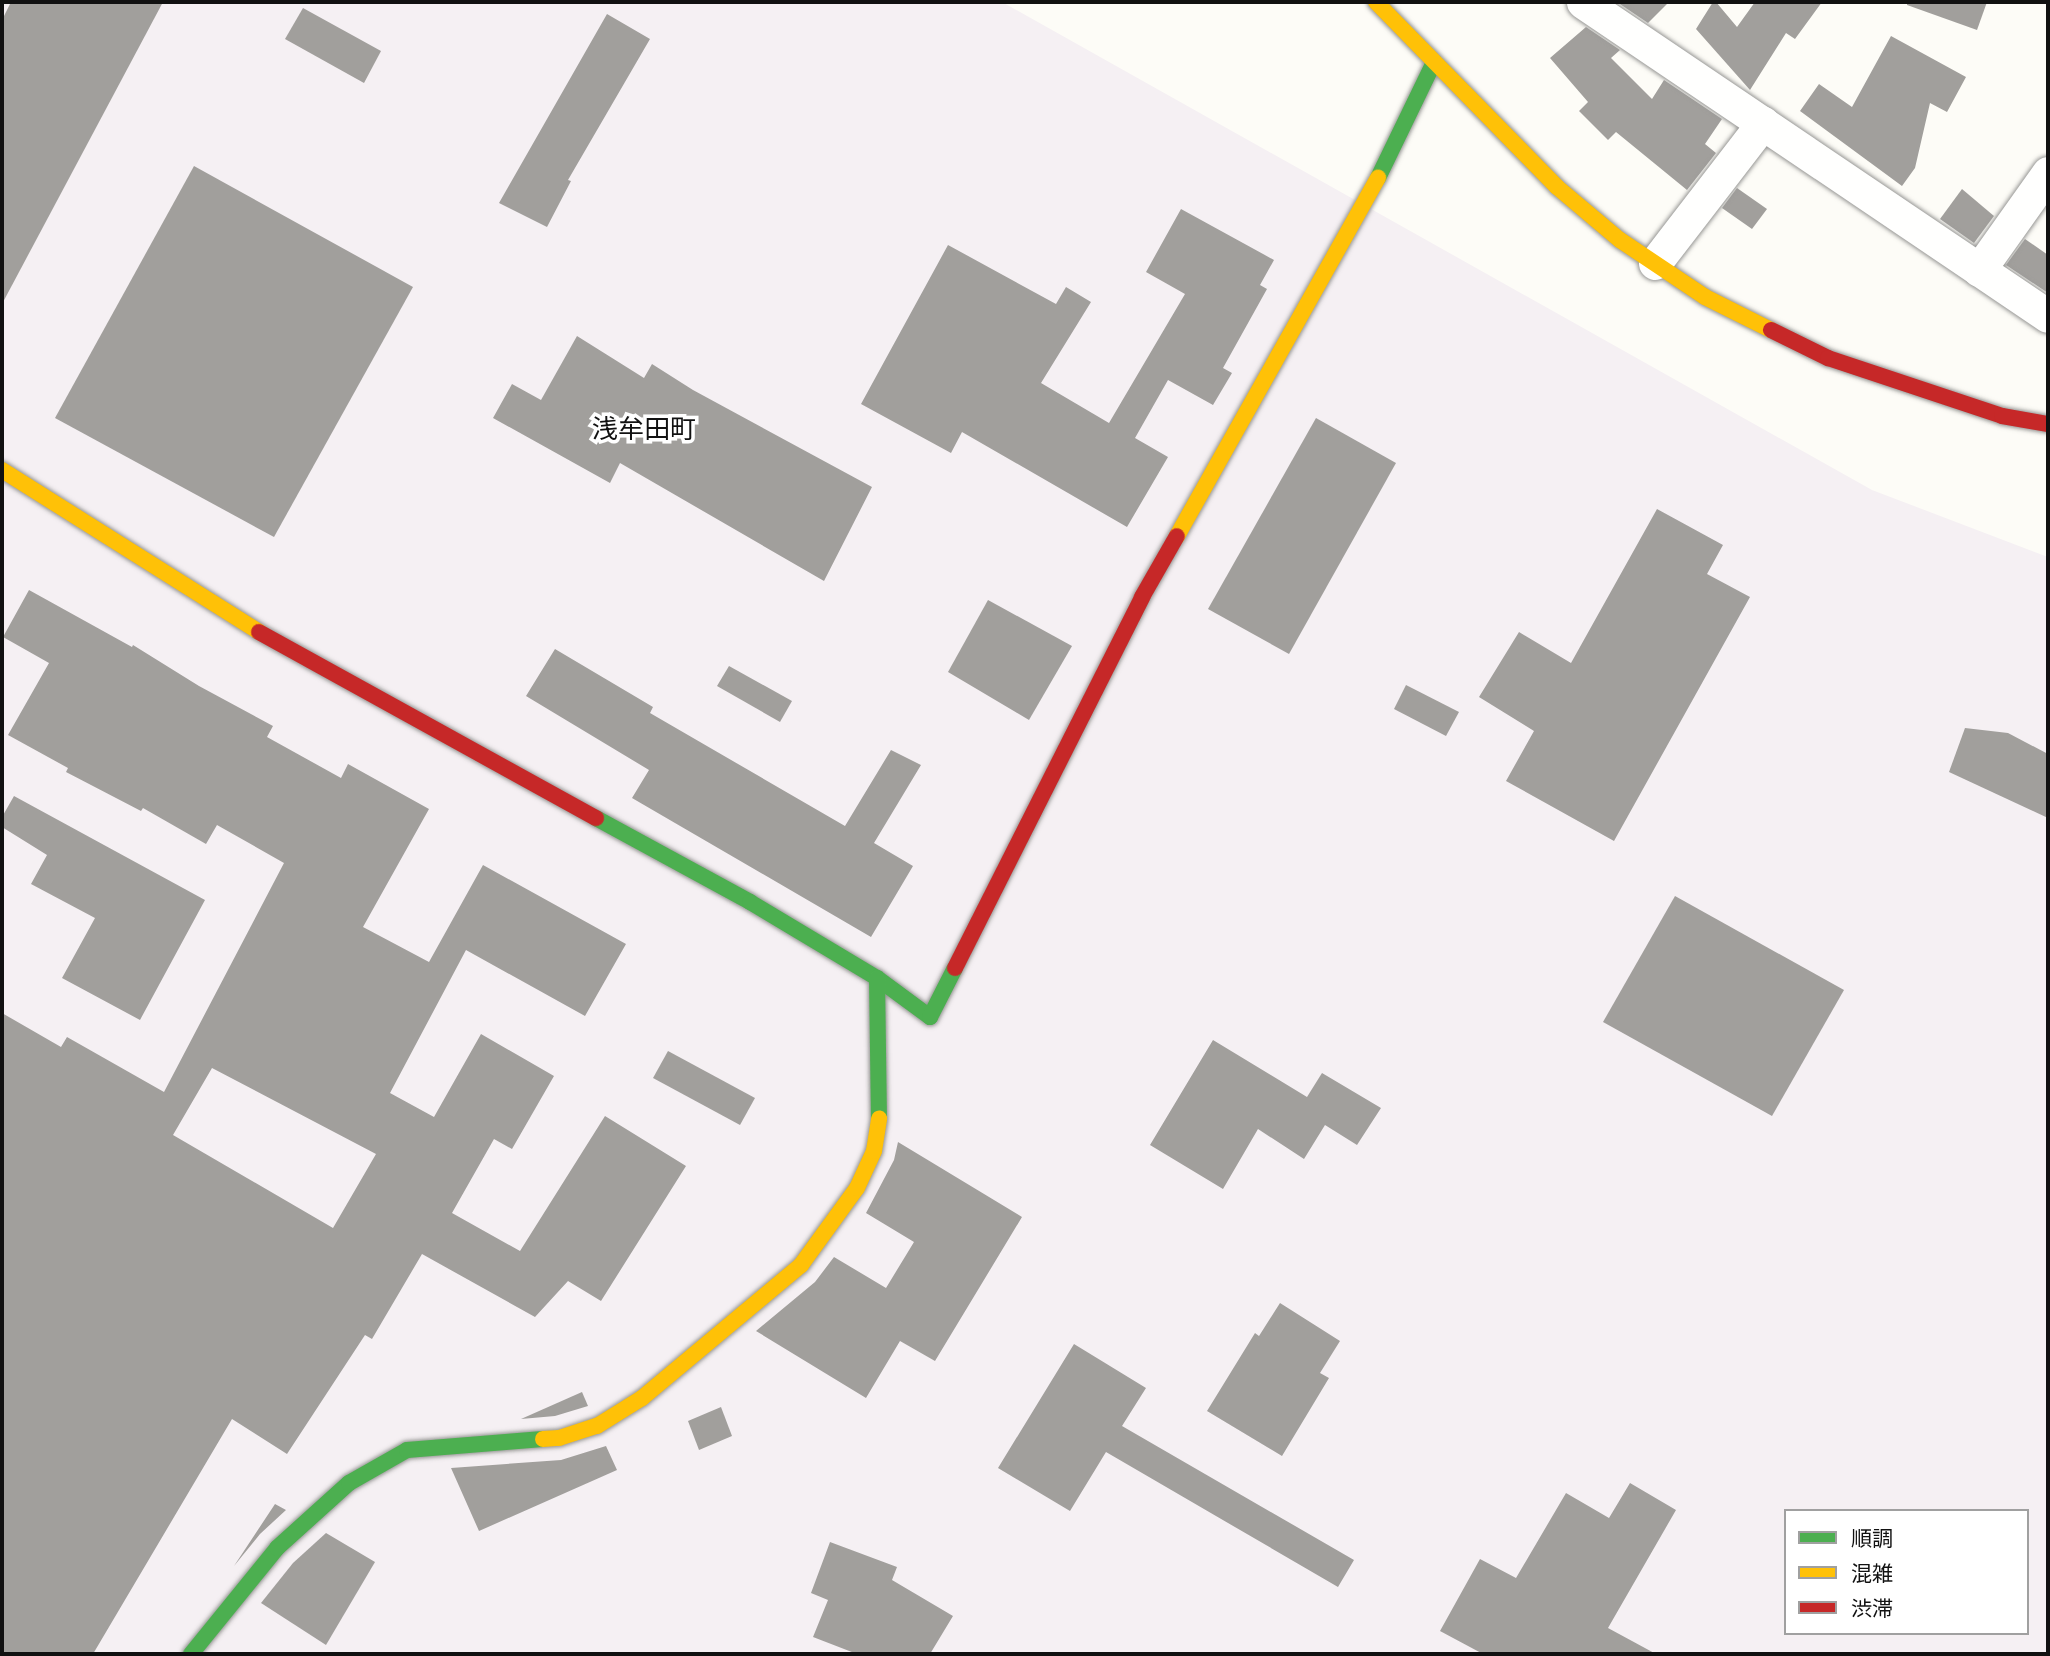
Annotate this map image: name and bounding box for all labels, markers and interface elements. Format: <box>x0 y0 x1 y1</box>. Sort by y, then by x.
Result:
district label: 浅牟田町 <box>592 414 696 446</box>
legend <box>1784 1509 2029 1635</box>
text: 順調 <box>1851 1524 1893 1553</box>
text: 混雑 <box>1851 1559 1893 1588</box>
text: 渋滞 <box>1851 1594 1893 1623</box>

